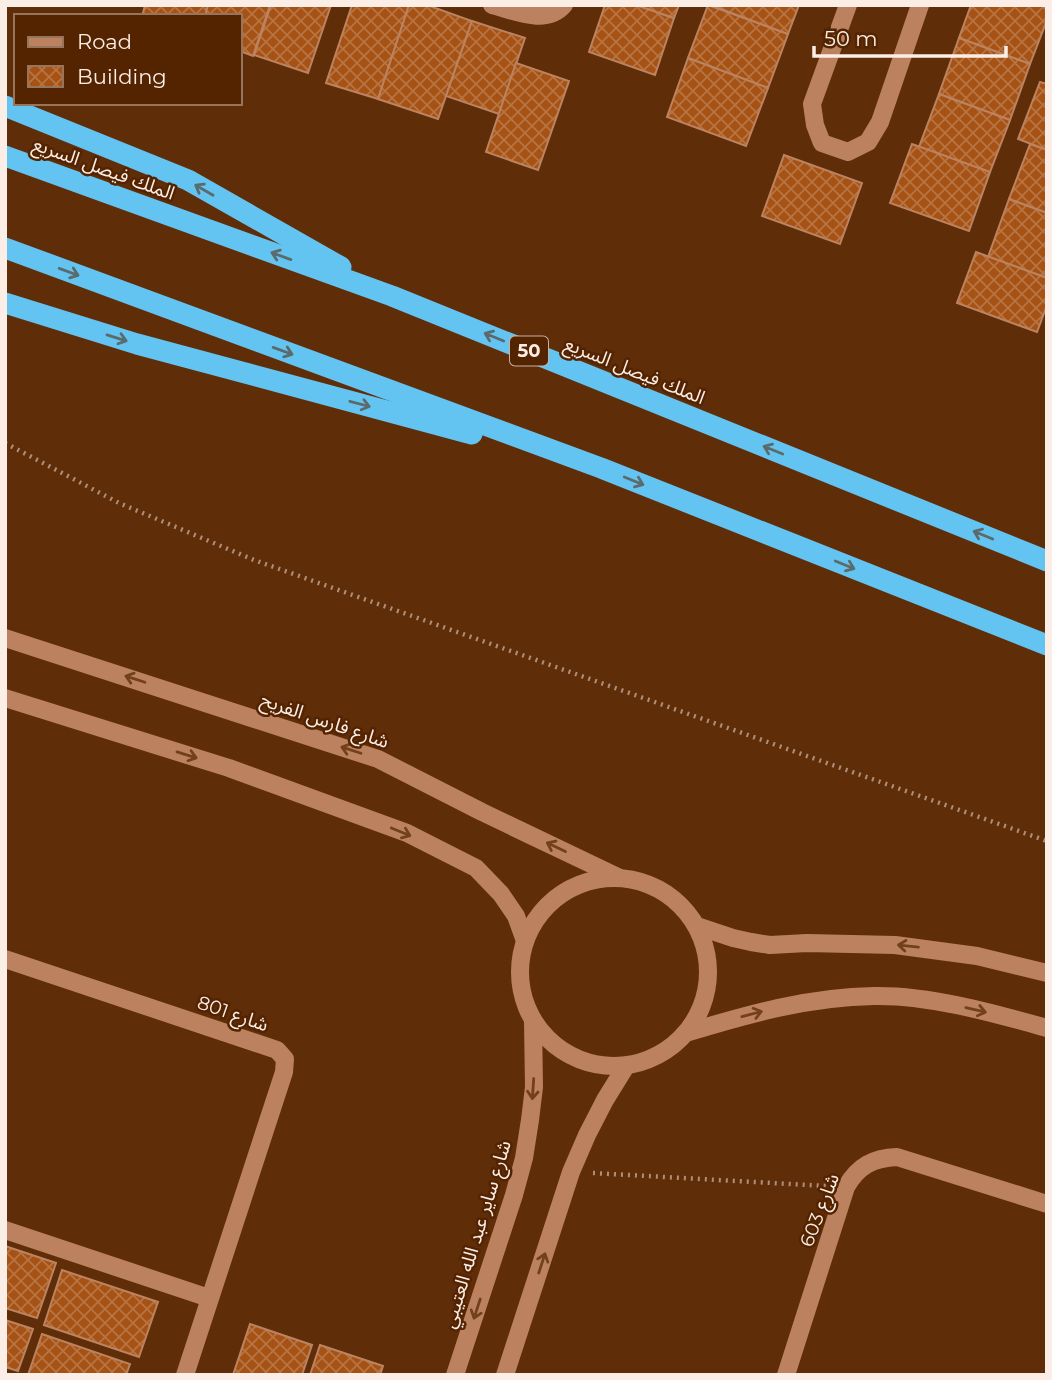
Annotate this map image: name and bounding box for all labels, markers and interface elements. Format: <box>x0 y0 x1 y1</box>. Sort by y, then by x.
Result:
legend <box>14 14 242 105</box>
scale bar <box>814 14 1006 58</box>
text: 50 m <box>824 26 878 51</box>
text: Road <box>77 29 132 54</box>
text: Building <box>77 64 167 89</box>
street label: الملك فيصل السريع <box>29 132 178 208</box>
one-way arrow <box>195 183 215 197</box>
one-way arrow <box>271 249 293 261</box>
one-way arrow <box>58 267 80 279</box>
one-way arrow <box>483 330 505 343</box>
one-way arrow <box>106 332 128 345</box>
street label: الملك فيصل السريع <box>560 332 708 412</box>
road number: 50 <box>510 337 548 366</box>
one-way arrow <box>271 346 293 358</box>
one-way arrow <box>348 398 371 411</box>
one-way arrow <box>762 442 784 455</box>
one-way arrow <box>622 476 644 489</box>
one-way arrow <box>973 528 995 541</box>
one-way arrow <box>834 560 856 573</box>
one-way arrow <box>124 672 146 685</box>
street label: شارع فارس الفريح <box>257 688 392 756</box>
one-way arrow <box>340 742 362 755</box>
one-way arrow <box>176 749 198 762</box>
one-way arrow <box>390 826 412 839</box>
one-way arrow <box>546 840 567 854</box>
one-way arrow <box>897 939 920 952</box>
street label: شارع 801 <box>194 991 271 1038</box>
one-way arrow <box>964 1004 987 1017</box>
one-way arrow <box>740 1007 762 1020</box>
one-way arrow <box>526 1077 539 1100</box>
street label: شارع ساير عبد الله العتيبي <box>437 1137 519 1332</box>
street label: شارع 603 <box>795 1170 846 1251</box>
one-way arrow <box>536 1253 549 1275</box>
one-way arrow <box>469 1297 482 1319</box>

